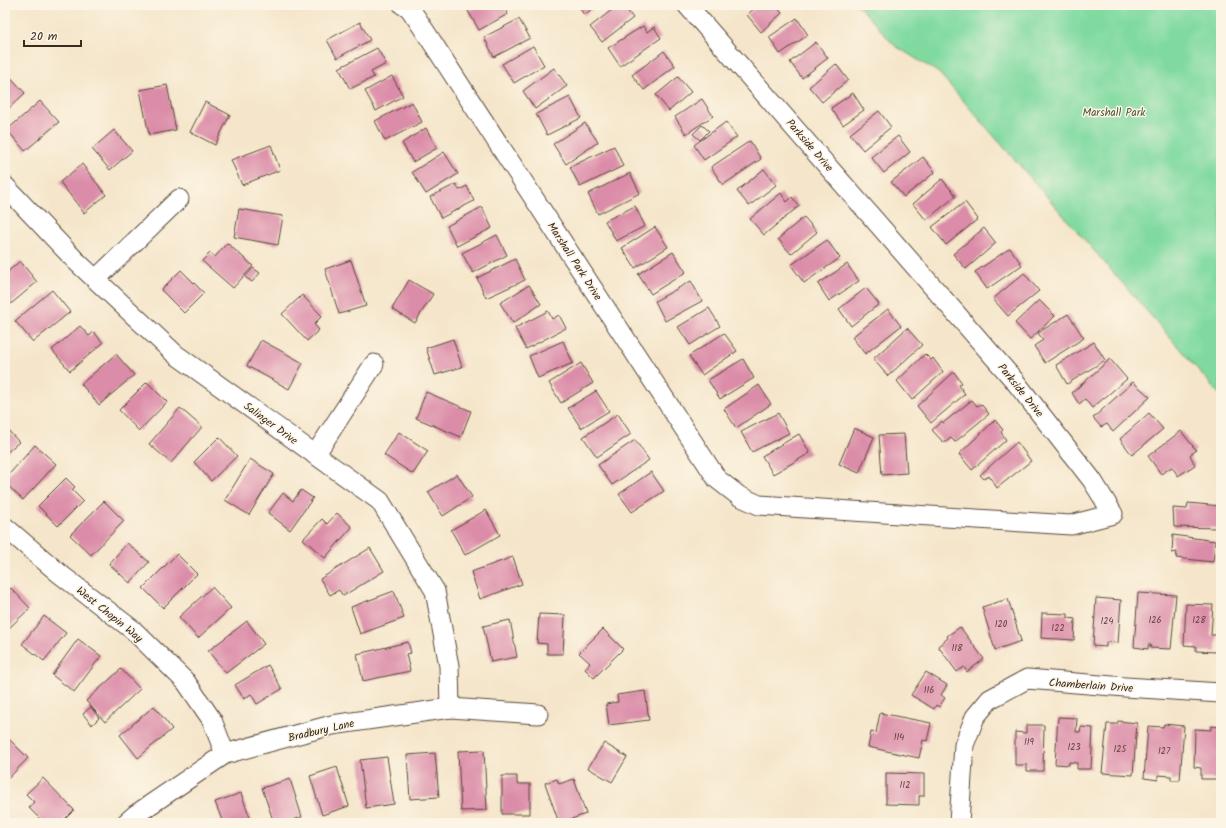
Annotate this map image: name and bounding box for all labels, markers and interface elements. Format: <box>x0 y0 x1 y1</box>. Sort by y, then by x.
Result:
scale bar <box>24 22 81 48</box>
text: 20 m <box>30 27 58 46</box>
park label: Marshall Park <box>1083 104 1146 122</box>
street label: Parkside Drive <box>781 115 837 176</box>
street label: Marshall Park Drive <box>542 219 606 304</box>
street label: Parkside Drive <box>993 360 1048 422</box>
street label: Salinger Drive <box>239 398 301 450</box>
street label: West Chopin Way <box>72 582 147 648</box>
house number: 126 <box>1148 613 1162 628</box>
house number: 128 <box>1192 613 1206 628</box>
house number: 124 <box>1100 614 1114 629</box>
house number: 120 <box>995 617 1008 632</box>
house number: 122 <box>1051 621 1065 636</box>
house number: 118 <box>951 641 963 656</box>
street label: Chamberlain Drive <box>1048 674 1134 698</box>
house number: 116 <box>924 683 934 698</box>
street label: Bradbury Lane <box>286 715 356 747</box>
house number: 114 <box>894 730 904 745</box>
house number: 119 <box>1024 735 1035 750</box>
house number: 123 <box>1067 740 1081 755</box>
house number: 125 <box>1114 742 1128 757</box>
house number: 127 <box>1158 744 1171 759</box>
house number: 112 <box>900 778 910 793</box>

